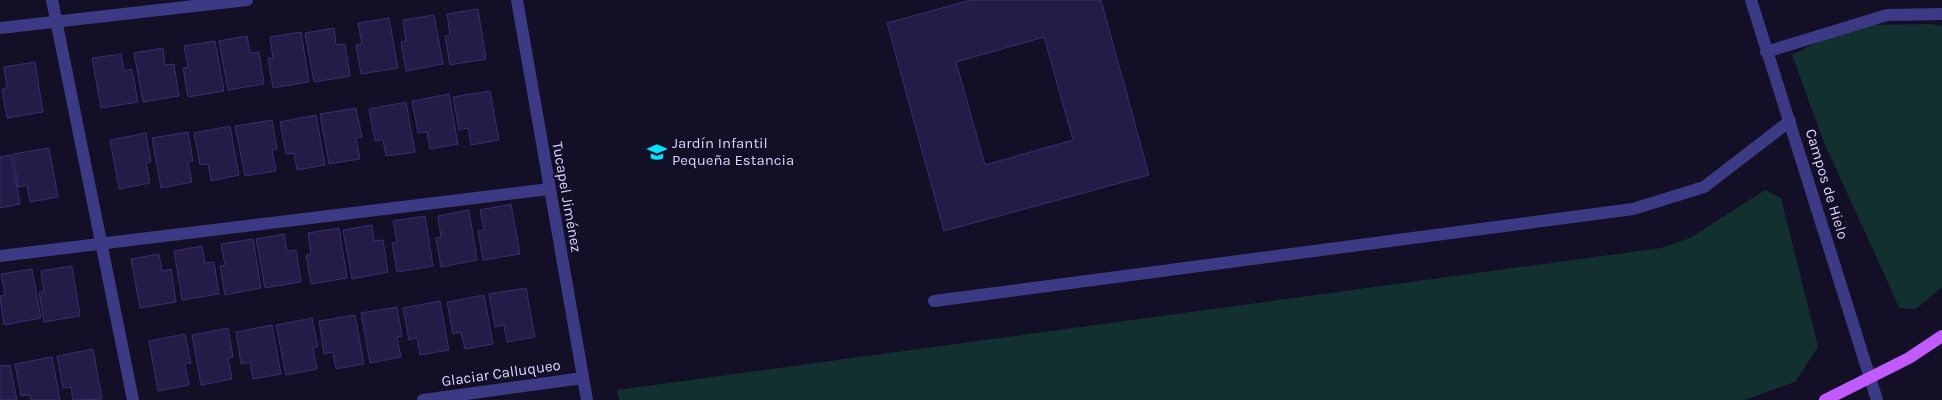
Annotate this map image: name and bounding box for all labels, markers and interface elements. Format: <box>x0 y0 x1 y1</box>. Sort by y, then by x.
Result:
street label: Campos de Hielo <box>1802 127 1852 241</box>
place label: Jardín Infantil Pequeña Estancia <box>672 134 794 169</box>
street label: Tucapel Jiménez <box>548 140 586 254</box>
school or university icon: Jardín Infantil Pequeña Estancia <box>646 141 668 163</box>
street label: Glaciar Calluqueo <box>440 356 562 390</box>

